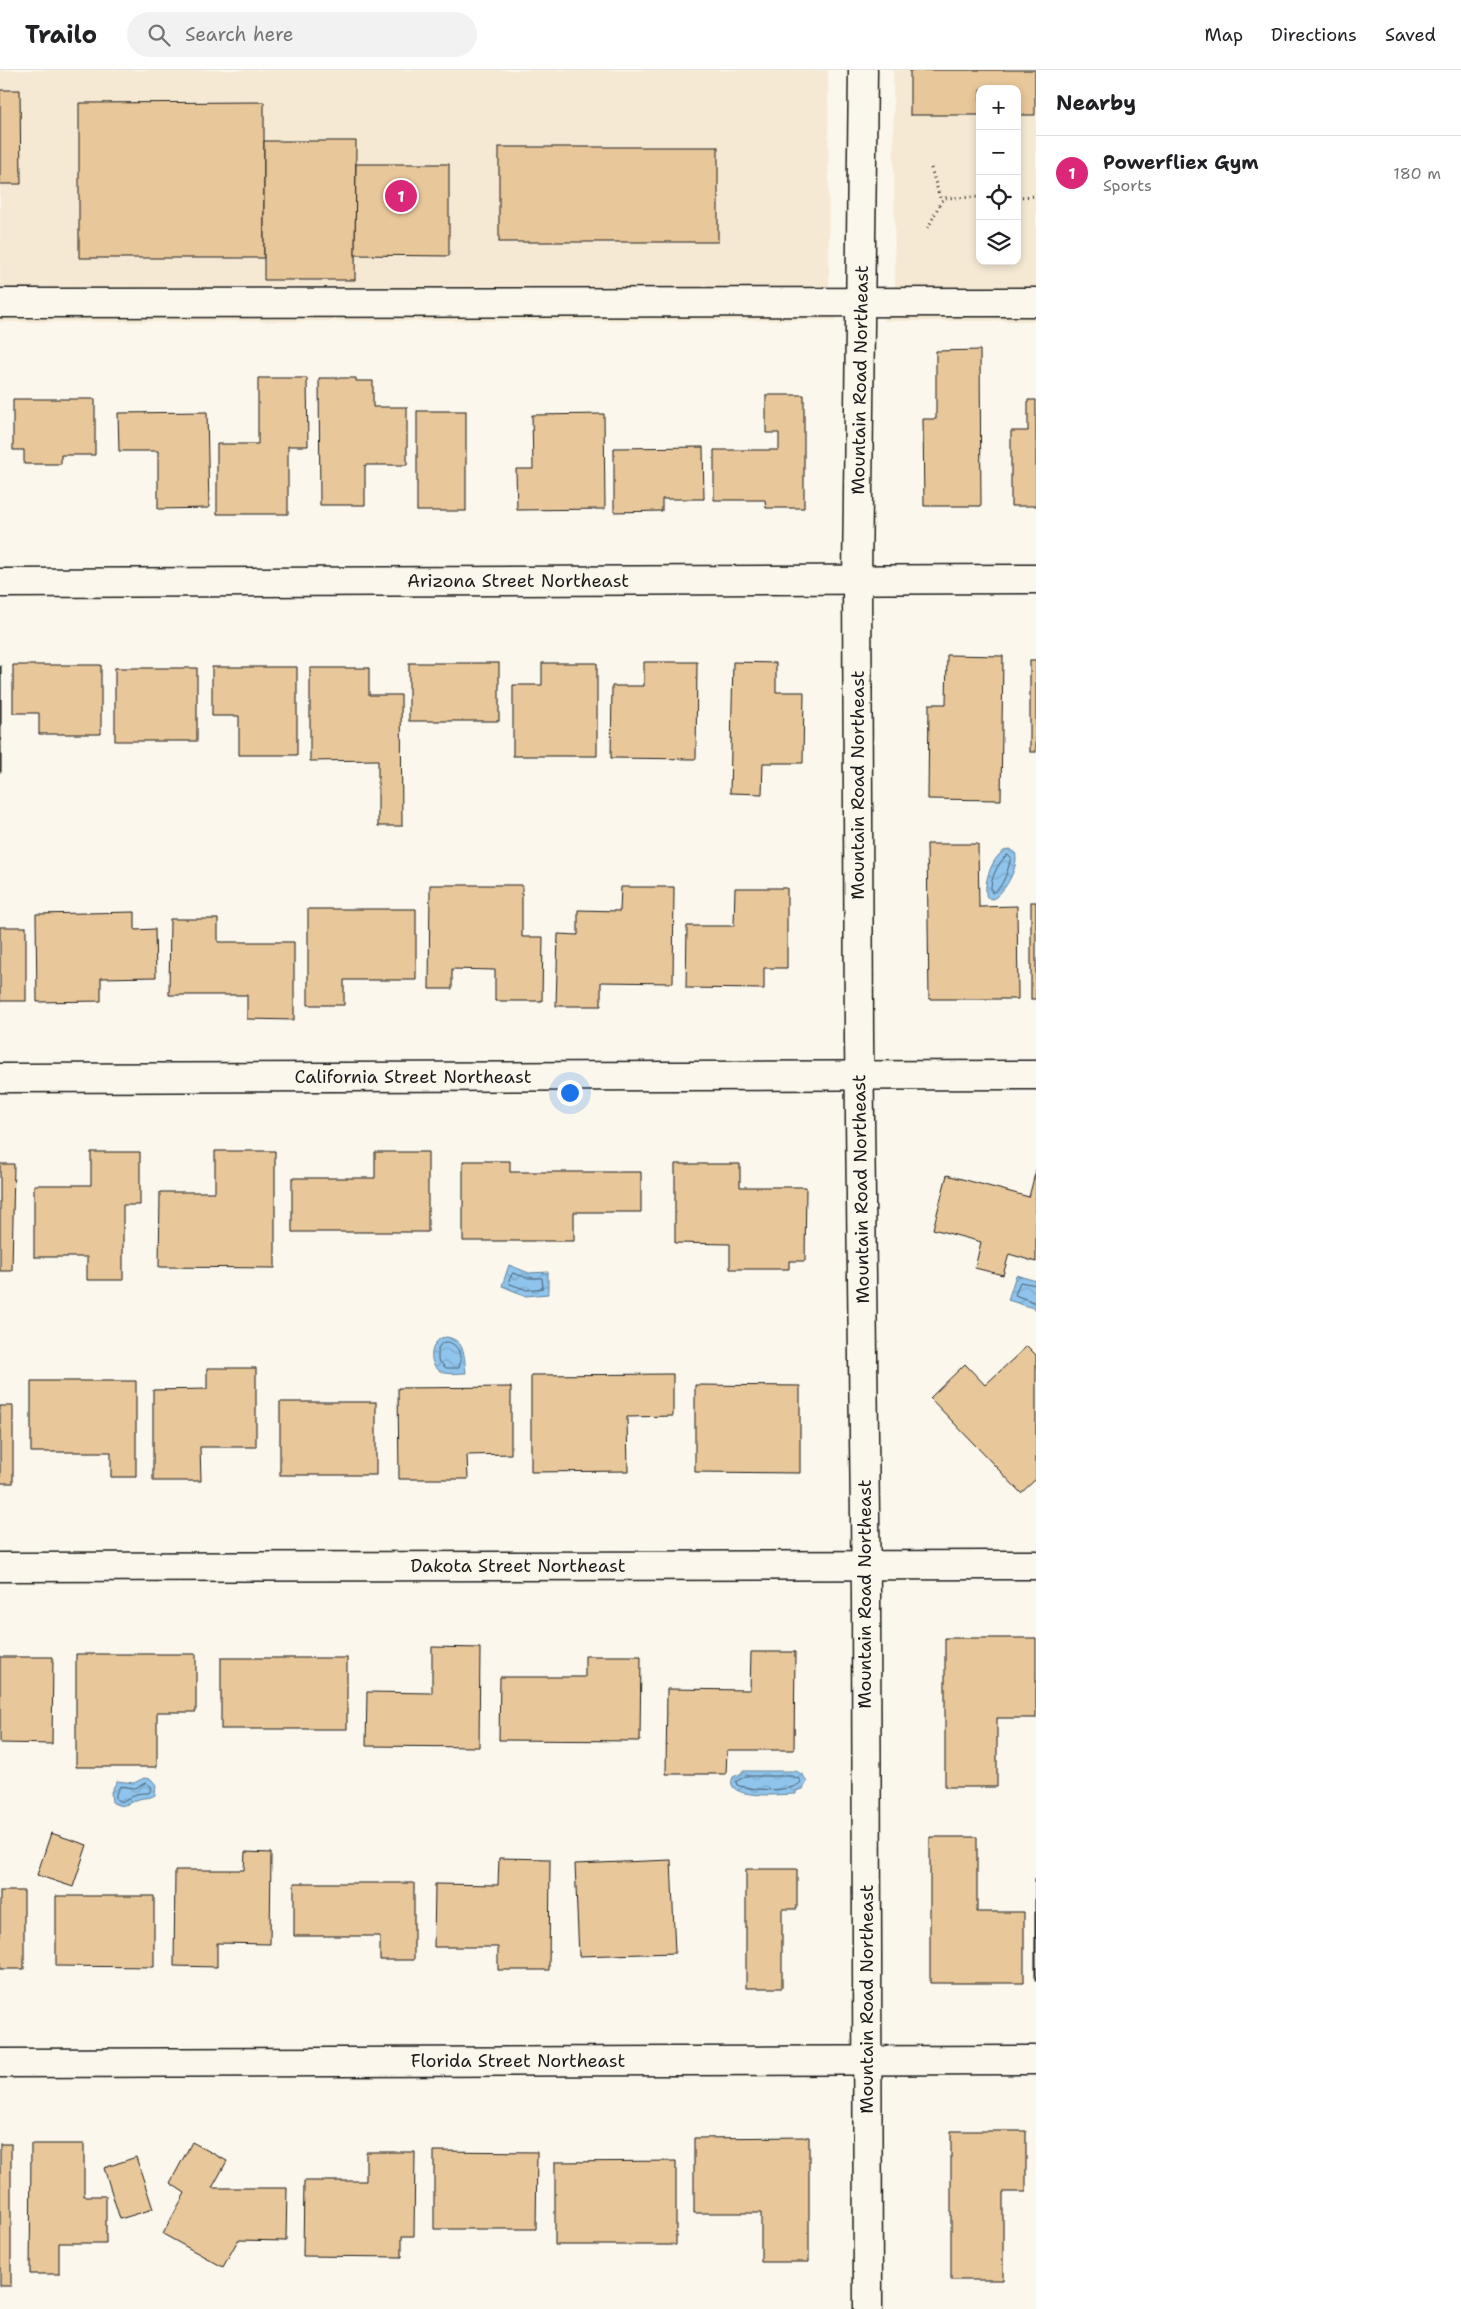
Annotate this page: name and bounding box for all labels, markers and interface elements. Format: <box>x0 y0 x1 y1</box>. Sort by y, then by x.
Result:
search box <box>127 12 477 57</box>
text: Trailo <box>25 19 97 51</box>
icon: search <box>145 21 173 49</box>
text: Search here <box>185 22 294 47</box>
text: Map <box>1205 23 1243 47</box>
text: Directions <box>1271 23 1357 47</box>
text: Saved <box>1385 23 1436 47</box>
map controls <box>976 85 1021 265</box>
button: + <box>976 85 1021 130</box>
text: Nearby <box>1056 89 1136 117</box>
button: − <box>976 130 1021 175</box>
text: Powerfliex Gym <box>1103 150 1259 175</box>
text: 1 <box>1068 163 1076 184</box>
text: 180 m <box>1393 163 1441 184</box>
button: locate <box>976 175 1021 220</box>
text: Sports <box>1103 175 1152 196</box>
pin: 1 <box>385 177 417 215</box>
button: layers <box>976 220 1021 265</box>
street label: Mountain Road Northeast <box>846 265 874 495</box>
street label: Arizona Street Northeast <box>407 569 629 593</box>
street label: Mountain Road Northeast <box>846 670 870 900</box>
street label: California Street Northeast <box>294 1065 532 1089</box>
street label: Mountain Road Northeast <box>847 1074 875 1304</box>
your location <box>557 1080 583 1106</box>
street label: Mountain Road Northeast <box>853 1479 877 1709</box>
street label: Dakota Street Northeast <box>410 1554 626 1578</box>
street label: Mountain Road Northeast <box>855 1884 879 2114</box>
street label: Florida Street Northeast <box>411 2049 625 2073</box>

